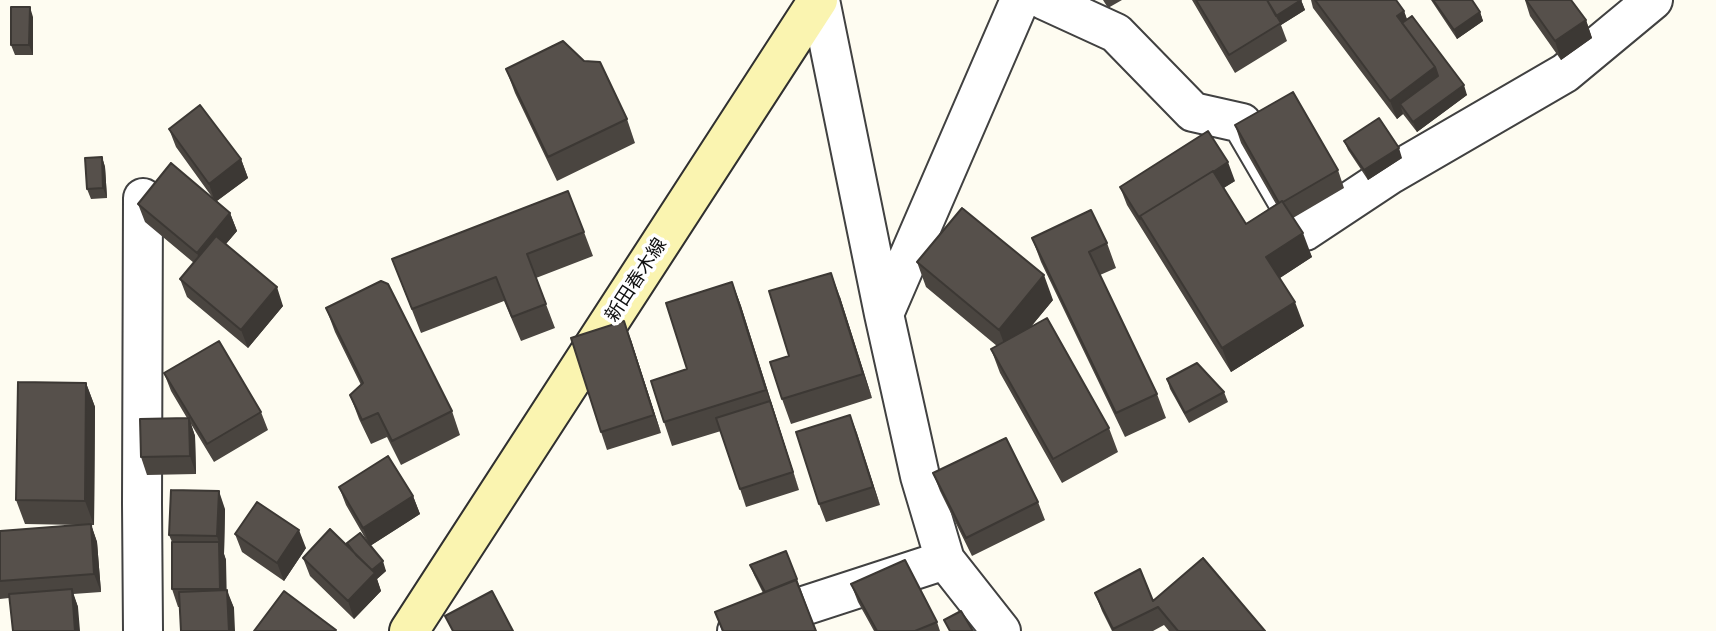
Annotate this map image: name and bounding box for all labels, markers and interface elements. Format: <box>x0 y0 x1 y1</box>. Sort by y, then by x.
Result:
street label: 新田春木線 <box>601 234 671 326</box>

